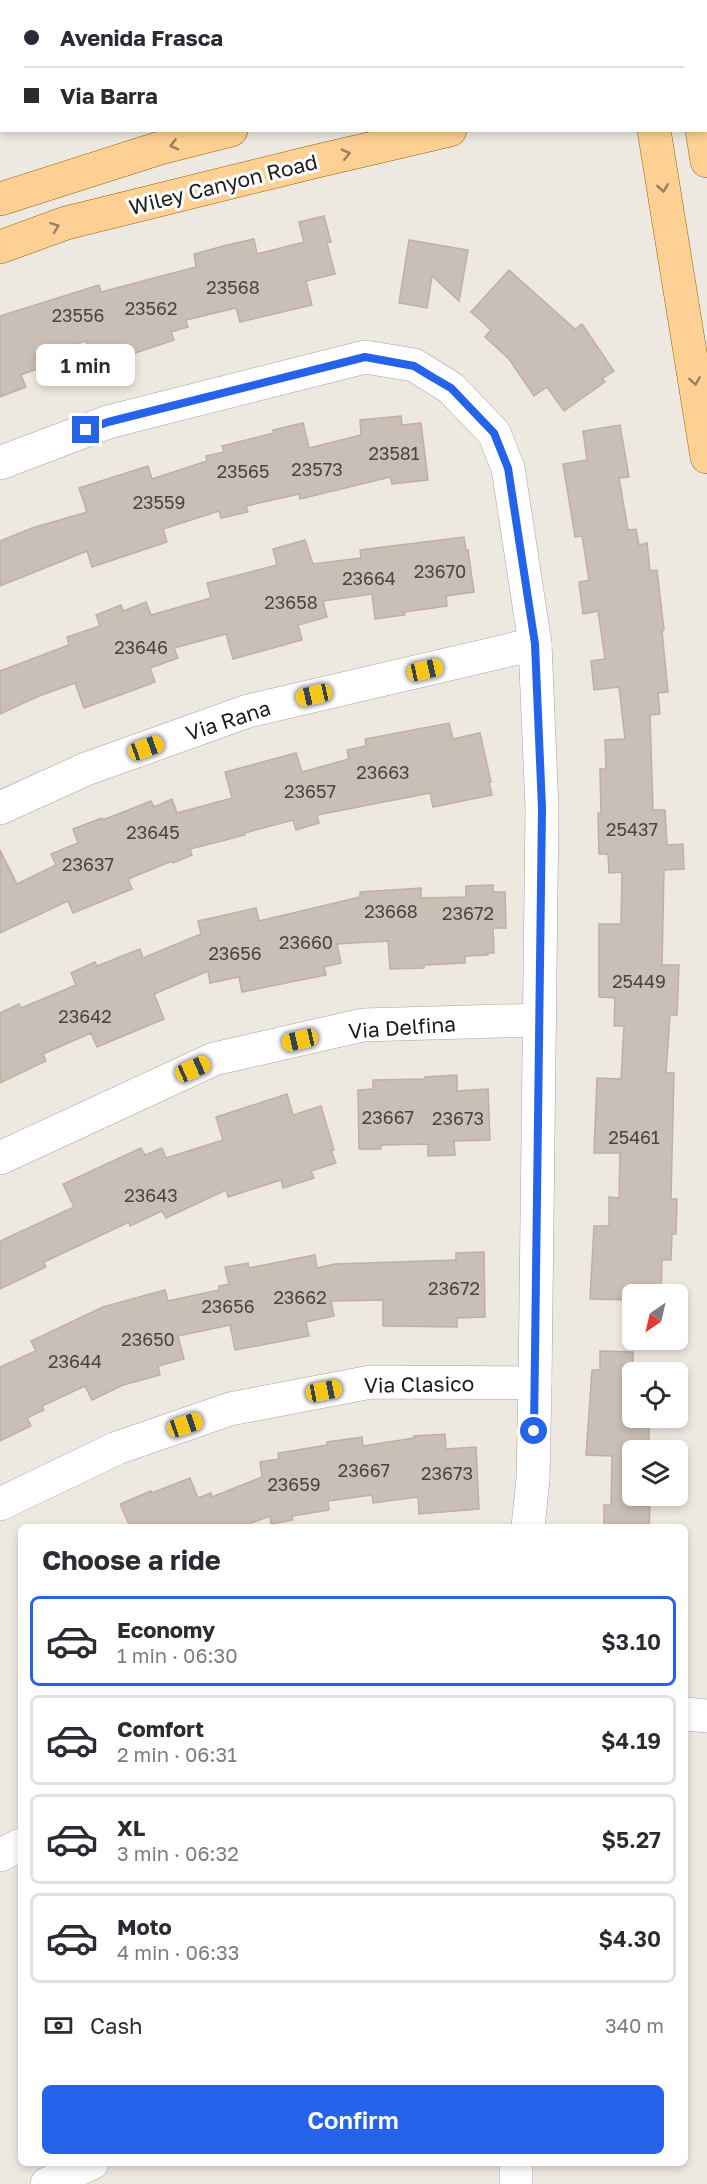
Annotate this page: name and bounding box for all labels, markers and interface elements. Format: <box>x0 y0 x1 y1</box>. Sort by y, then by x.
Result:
text: Avenida Frasca <box>60 24 223 51</box>
text: Via Barra <box>60 82 158 109</box>
one-way arrow <box>169 137 179 150</box>
street label: Wiley Canyon Road <box>126 148 320 220</box>
one-way arrow <box>341 148 351 161</box>
one-way arrow <box>656 183 669 193</box>
one-way arrow <box>49 222 60 234</box>
house number: 23568 <box>206 276 260 298</box>
house number: 23562 <box>125 297 177 319</box>
house number: 23556 <box>52 304 104 326</box>
callout: 1 min <box>36 343 136 385</box>
text: 1 min <box>60 353 111 377</box>
one-way arrow <box>688 376 700 385</box>
route end <box>72 416 99 443</box>
house number: 23581 <box>368 442 420 464</box>
house number: 23573 <box>291 458 343 480</box>
house number: 23565 <box>217 460 269 482</box>
house number: 23559 <box>133 491 185 513</box>
house number: 23670 <box>414 560 466 582</box>
house number: 23664 <box>342 567 396 589</box>
house number: 23658 <box>264 591 318 613</box>
house number: 23646 <box>114 636 168 658</box>
car <box>405 657 445 683</box>
car <box>294 682 334 708</box>
street label: Via Rana <box>182 694 274 746</box>
car <box>126 733 166 763</box>
house number: 23663 <box>356 761 410 783</box>
house number: 23657 <box>284 780 336 802</box>
house number: 25437 <box>606 818 658 840</box>
house number: 23645 <box>126 821 180 843</box>
house number: 23637 <box>62 853 114 875</box>
house number: 23668 <box>364 900 418 922</box>
house number: 23672 <box>442 902 494 924</box>
house number: 23660 <box>279 931 333 953</box>
house number: 23656 <box>208 942 262 964</box>
house number: 25449 <box>612 970 666 992</box>
house number: 23642 <box>58 1005 112 1027</box>
street label: Via Delfina <box>347 1010 457 1044</box>
car <box>280 1027 320 1053</box>
car <box>173 1053 213 1085</box>
house number: 23667 <box>362 1106 414 1128</box>
house number: 23673 <box>432 1107 484 1129</box>
house number: 25461 <box>608 1126 660 1148</box>
house number: 23643 <box>124 1184 178 1206</box>
house number: 23672 <box>428 1277 480 1299</box>
north arrow <box>622 1284 688 1350</box>
map controls <box>622 1284 688 1506</box>
house number: 23662 <box>273 1286 327 1308</box>
house number: 23656 <box>201 1295 255 1317</box>
house number: 23650 <box>121 1328 175 1350</box>
house number: 23644 <box>48 1350 102 1372</box>
button: locate <box>622 1362 688 1428</box>
street label: Via Clasico <box>364 1370 474 1398</box>
car <box>305 1379 343 1403</box>
car <box>165 1411 205 1439</box>
route start <box>520 1417 547 1444</box>
button: layers <box>622 1440 688 1506</box>
house number: 23667 <box>338 1459 390 1481</box>
house number: 23673 <box>421 1462 473 1484</box>
house number: 23659 <box>267 1473 321 1495</box>
text: Choose a ride <box>42 1544 221 1576</box>
icon: car <box>45 1614 99 1668</box>
text: Economy <box>117 1616 215 1643</box>
text: $3.10 <box>601 1628 661 1655</box>
text: 1 min · 06:30 <box>117 1643 238 1667</box>
icon: car <box>45 1713 99 1767</box>
text: Comfort <box>117 1715 204 1742</box>
text: $4.19 <box>601 1727 661 1754</box>
text: 2 min · 06:31 <box>117 1742 237 1766</box>
icon: car <box>45 1812 99 1866</box>
text: XL <box>117 1814 145 1841</box>
text: $5.27 <box>601 1826 661 1853</box>
text: 3 min · 06:32 <box>117 1841 239 1865</box>
icon: car <box>45 1911 99 1965</box>
text: Moto <box>117 1913 172 1940</box>
text: $4.30 <box>599 1925 661 1952</box>
text: 4 min · 06:33 <box>117 1940 239 1964</box>
icon: cash <box>42 2009 75 2042</box>
text: Cash <box>90 2012 143 2039</box>
text: 340 m <box>605 2013 664 2037</box>
button: Confirm <box>42 2085 664 2154</box>

